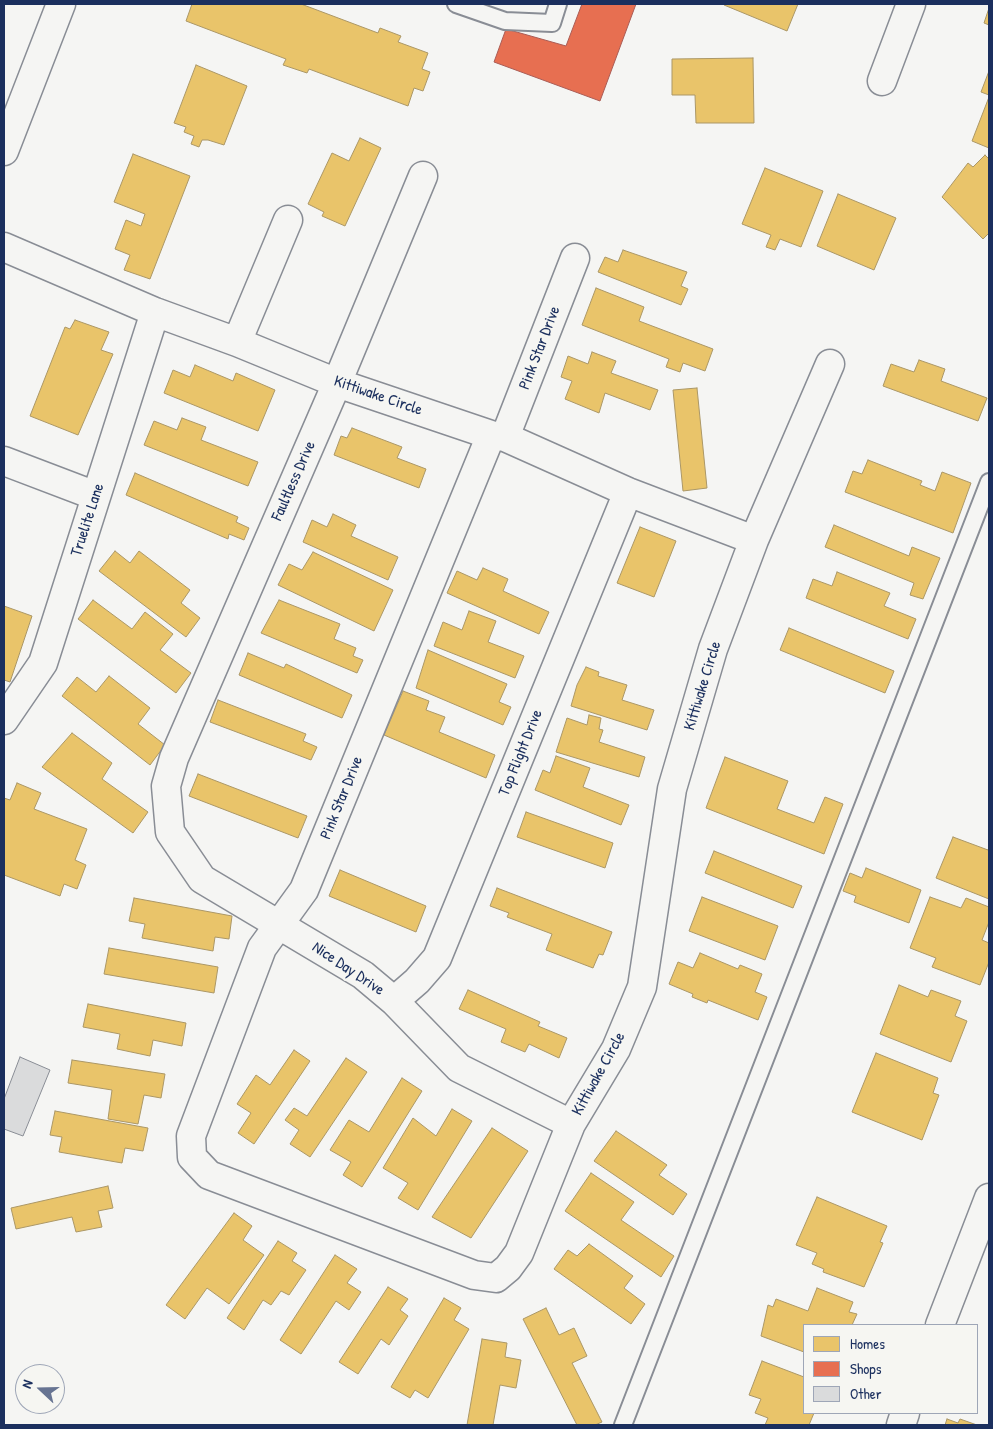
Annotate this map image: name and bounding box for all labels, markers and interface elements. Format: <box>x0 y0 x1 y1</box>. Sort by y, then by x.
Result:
street label: Pink Star Drive <box>515 304 565 392</box>
street label: Kittiwake Circle <box>331 372 425 420</box>
street label: Faultless Drive <box>268 438 320 524</box>
street label: Truelite Lane <box>67 481 109 559</box>
street label: Kittiwake Circle <box>680 639 726 733</box>
street label: Top Flight Drive <box>495 707 547 799</box>
street label: Pink Star Drive <box>317 754 367 842</box>
street label: Nice Day Drive <box>308 938 388 1000</box>
street label: Kittiwake Circle <box>568 1029 630 1119</box>
legend <box>803 1324 978 1414</box>
text: Homes <box>850 1333 885 1354</box>
text: Shops <box>850 1358 881 1379</box>
north arrow <box>15 1364 65 1414</box>
text: N <box>16 1377 37 1391</box>
text: Other <box>850 1383 882 1404</box>

